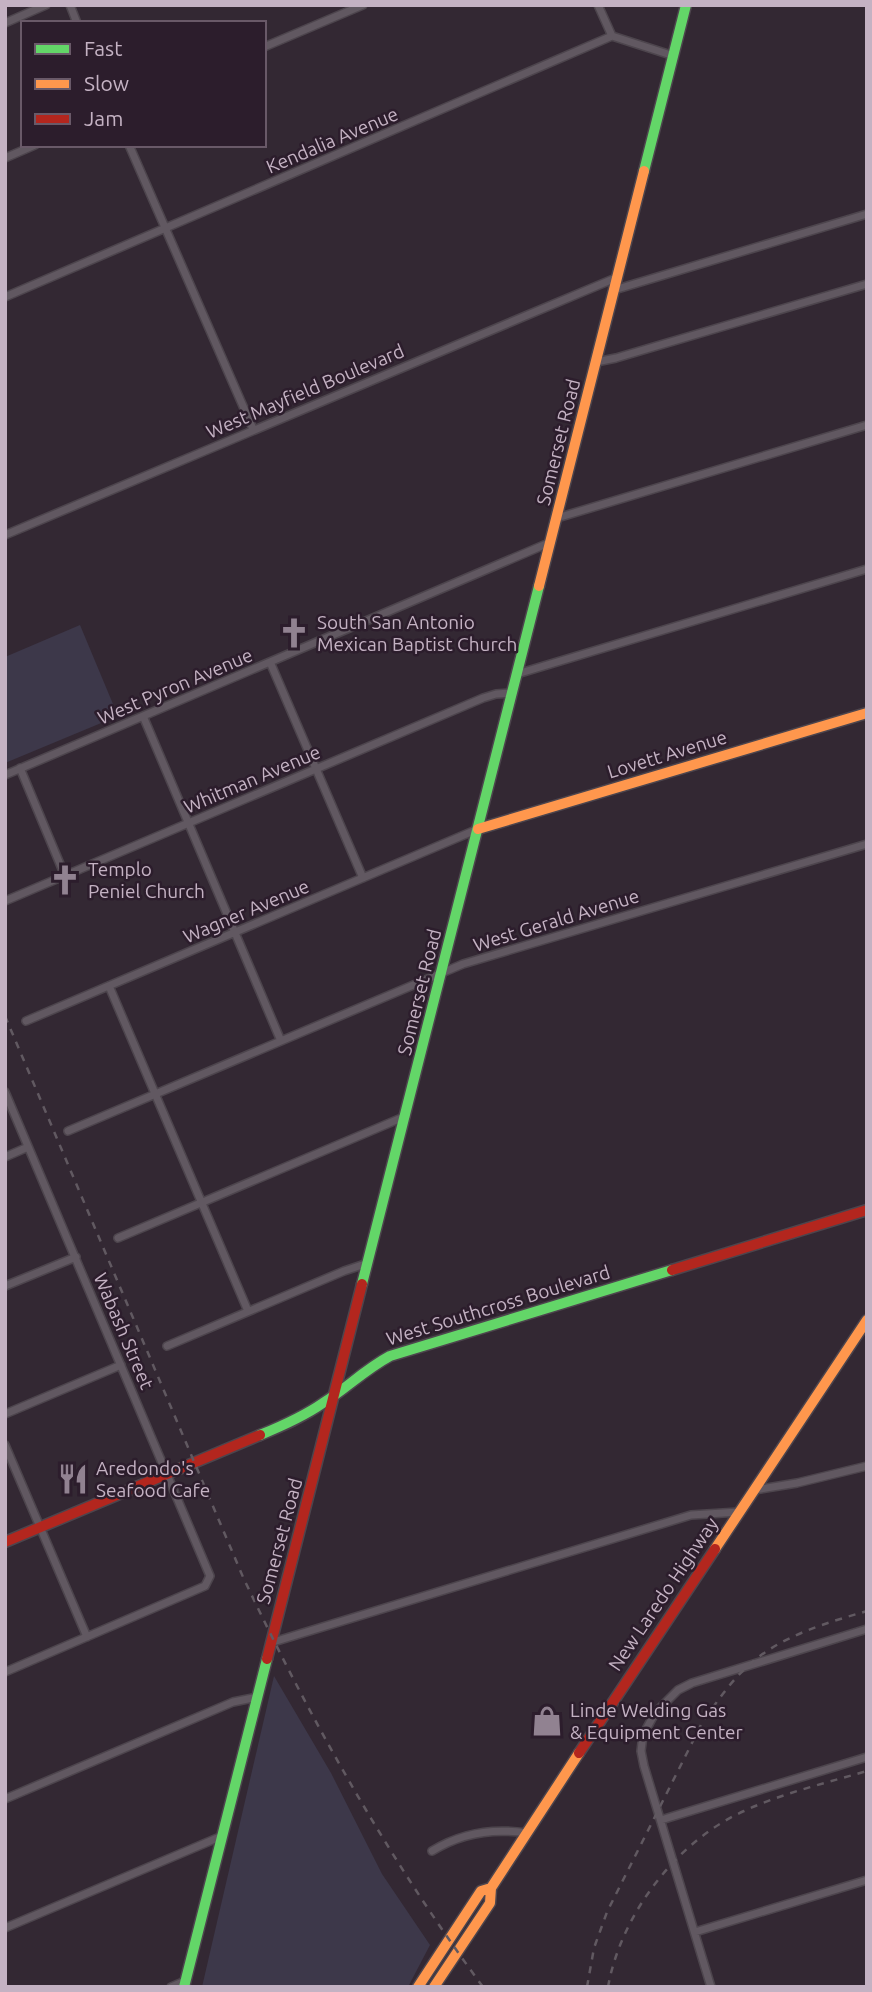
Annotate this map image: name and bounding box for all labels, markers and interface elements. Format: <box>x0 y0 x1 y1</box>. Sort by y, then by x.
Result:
legend <box>21 21 266 147</box>
text: Fast <box>84 36 122 60</box>
text: Slow <box>84 71 129 95</box>
street label: Kendalia Avenue <box>263 102 401 178</box>
text: Jam <box>84 106 123 130</box>
street label: West Mayfield Boulevard <box>203 339 407 443</box>
street label: Somerset Road <box>532 377 584 507</box>
place label: South San Antonio Mexican Baptist Church <box>317 611 517 655</box>
church icon: South San Antonio Mexican Baptist Church <box>277 616 311 650</box>
street label: West Pyron Avenue <box>94 643 256 729</box>
street label: Lovett Avenue <box>605 725 729 783</box>
street label: Whitman Avenue <box>181 740 323 818</box>
place label: Templo Peniel Church <box>88 858 205 902</box>
church icon: Templo Peniel Church <box>48 863 82 897</box>
street label: Wagner Avenue <box>180 875 312 947</box>
street label: West Gerald Avenue <box>470 884 642 956</box>
street label: Somerset Road <box>393 927 445 1057</box>
street label: West Southcross Boulevard <box>383 1260 613 1350</box>
street label: Wabash Street <box>90 1269 159 1393</box>
place label: Aredondo's Seafood Cafe <box>96 1457 210 1501</box>
restaurant icon: Aredondo's Seafood Cafe <box>56 1462 90 1496</box>
street label: Somerset Road <box>252 1476 306 1606</box>
street label: New Laredo Highway <box>604 1513 722 1675</box>
place label: Linde Welding Gas & Equipment Center <box>570 1699 743 1743</box>
shop icon: Linde Welding Gas & Equipment Center <box>530 1704 564 1738</box>

